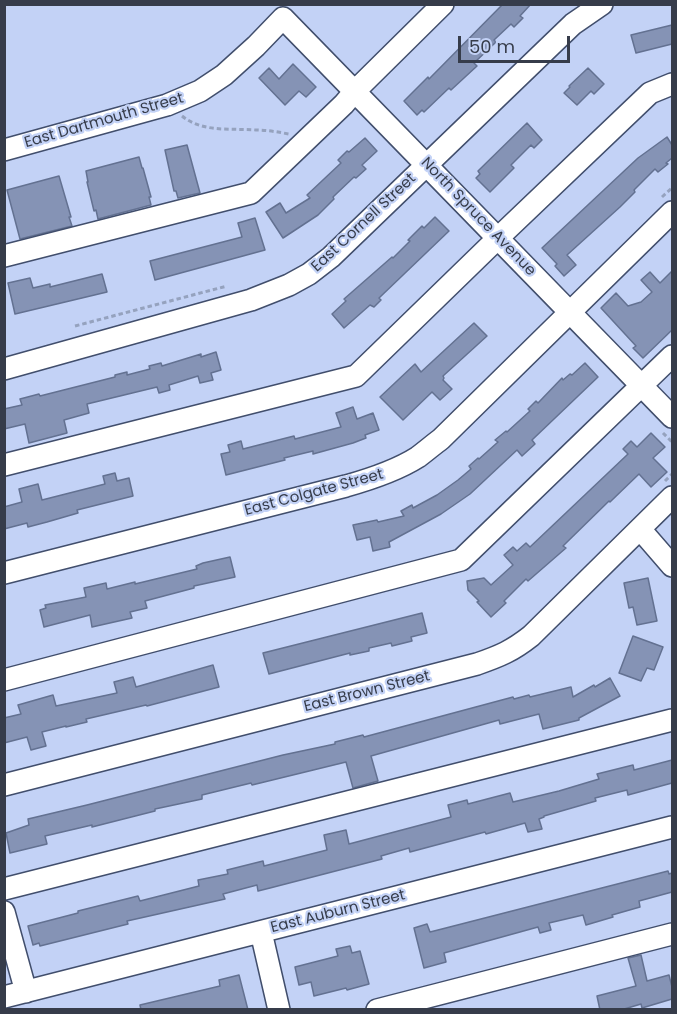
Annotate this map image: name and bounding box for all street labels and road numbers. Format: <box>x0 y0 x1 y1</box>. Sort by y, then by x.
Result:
street label: East Dartmouth Street <box>22 90 186 152</box>
street label: North Spruce Avenue <box>417 154 539 280</box>
street label: East Cornell Street <box>308 170 420 276</box>
street label: East Colgate Street <box>243 466 385 520</box>
street label: East Brown Street <box>302 668 432 716</box>
street label: East Auburn Street <box>269 887 407 937</box>

